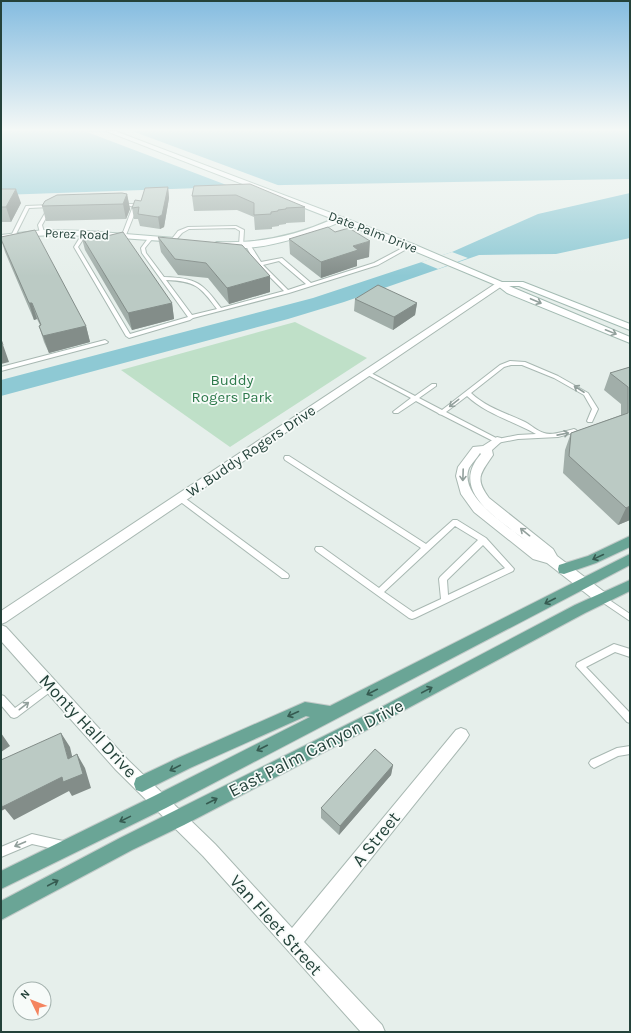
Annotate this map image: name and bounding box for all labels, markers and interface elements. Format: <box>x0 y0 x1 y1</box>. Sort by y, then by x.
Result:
street label: Date Palm Drive <box>326 208 420 256</box>
street label: Perez Road <box>45 225 109 243</box>
one-way arrow <box>529 298 541 306</box>
one-way arrow <box>604 329 616 337</box>
park label: Buddy Rogers Park <box>192 371 272 406</box>
one-way arrow <box>574 385 585 393</box>
one-way arrow <box>449 398 460 407</box>
street label: W. Buddy Rogers Drive <box>183 401 319 501</box>
one-way arrow <box>557 429 570 437</box>
one-way arrow <box>459 468 467 481</box>
one-way arrow <box>519 528 530 537</box>
one-way arrow <box>592 554 604 561</box>
one-way arrow <box>544 598 556 605</box>
street label: Monty Hall Drive <box>34 670 142 782</box>
one-way arrow <box>421 686 433 693</box>
one-way arrow <box>366 689 378 696</box>
street label: East Palm Canyon Drive <box>225 694 407 802</box>
one-way arrow <box>19 702 30 711</box>
one-way arrow <box>287 711 299 718</box>
one-way arrow <box>256 745 268 752</box>
one-way arrow <box>169 765 181 772</box>
one-way arrow <box>206 797 218 805</box>
street label: A Street <box>347 807 405 871</box>
one-way arrow <box>119 816 131 823</box>
one-way arrow <box>15 841 27 848</box>
street label: Van Fleet Street <box>225 870 327 980</box>
one-way arrow <box>47 879 59 886</box>
north arrow <box>12 981 52 1021</box>
text: N <box>18 987 32 1002</box>

